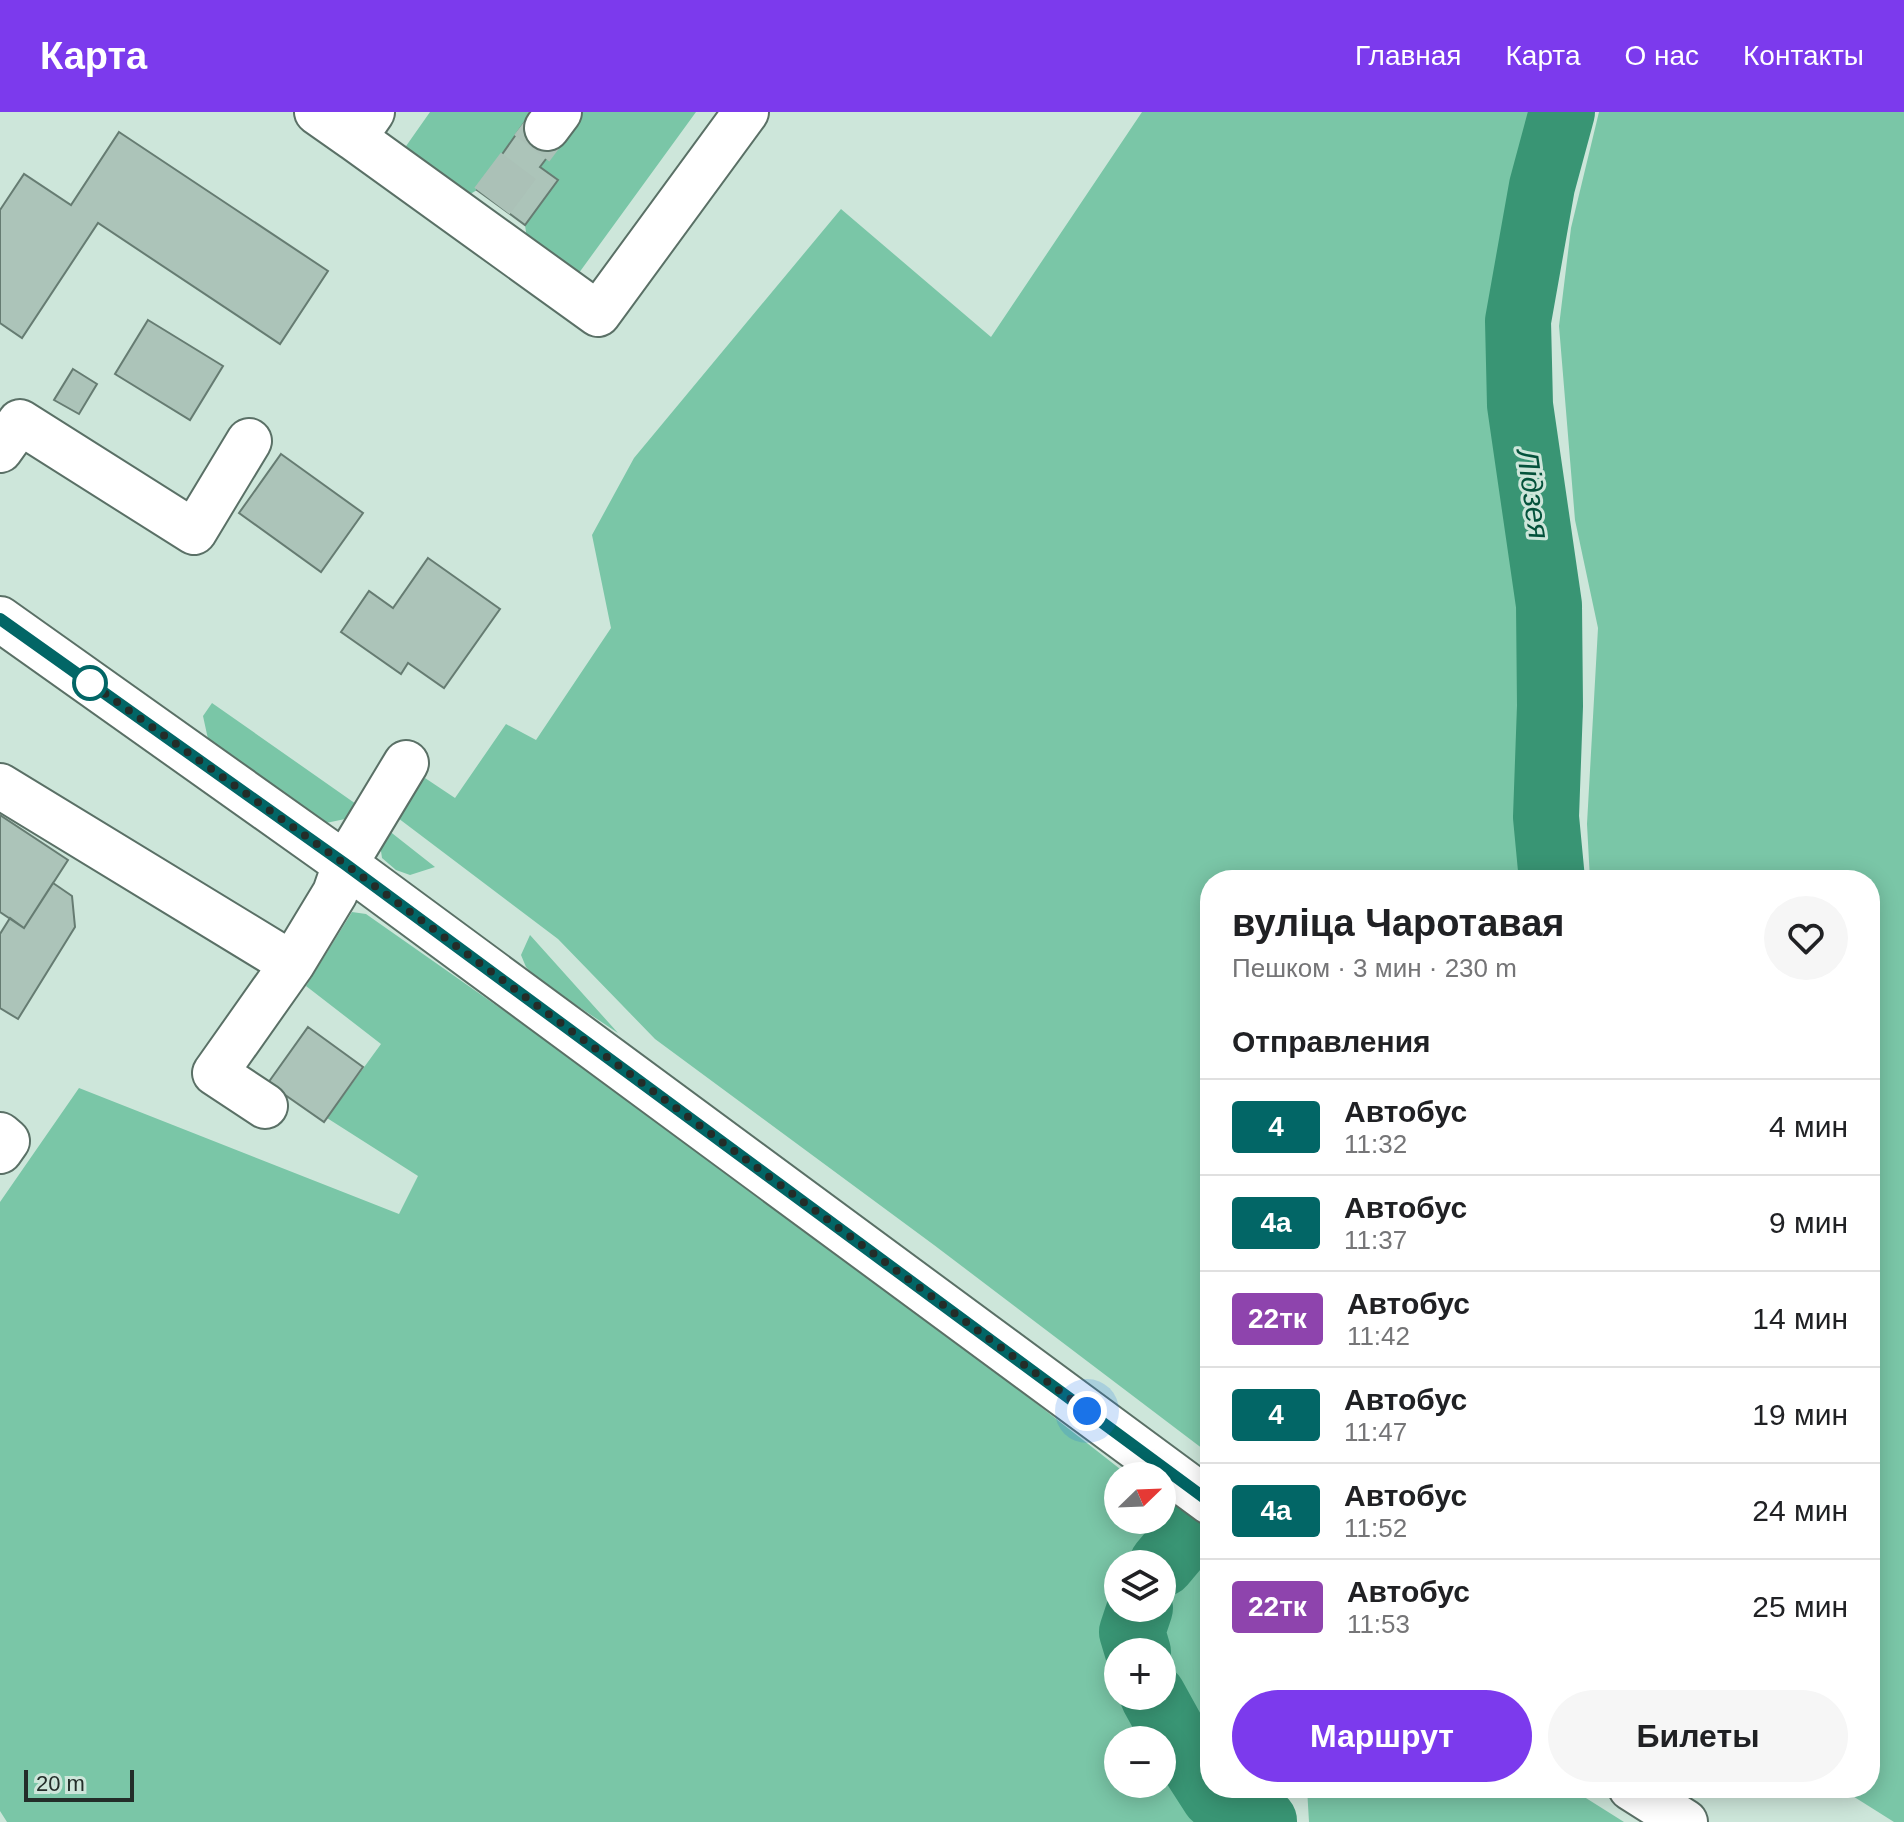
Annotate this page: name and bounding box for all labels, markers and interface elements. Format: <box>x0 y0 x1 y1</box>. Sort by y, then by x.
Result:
text: Карта <box>40 35 147 77</box>
text: Главная <box>1355 40 1462 71</box>
text: Карта <box>1506 40 1580 71</box>
text: О нас <box>1624 40 1699 71</box>
text: Контакты <box>1743 40 1864 71</box>
water label: Лідзея <box>1511 445 1556 541</box>
unlabelled marker <box>73 666 107 700</box>
button: heart <box>1764 896 1848 980</box>
text: вуліца Чаротавая <box>1232 902 1564 944</box>
text: Пешком · 3 мин · 230 m <box>1232 953 1517 983</box>
text: Отправления <box>1232 1025 1431 1058</box>
text: Автобус <box>1344 1095 1467 1128</box>
text: 4 мин <box>1769 1110 1848 1143</box>
text: 4 <box>1268 1111 1284 1142</box>
text: 11:32 <box>1344 1129 1407 1159</box>
text: Автобус <box>1344 1191 1467 1224</box>
text: 9 мин <box>1769 1206 1848 1239</box>
text: 4а <box>1260 1207 1292 1238</box>
text: 11:37 <box>1344 1225 1407 1255</box>
text: Автобус <box>1347 1287 1470 1320</box>
text: 14 мин <box>1752 1302 1848 1335</box>
text: 22тк <box>1248 1303 1307 1334</box>
text: 11:42 <box>1347 1321 1410 1351</box>
text: Автобус <box>1344 1383 1467 1416</box>
your location <box>1067 1391 1107 1431</box>
text: 19 мин <box>1752 1398 1848 1431</box>
text: 4 <box>1268 1399 1284 1430</box>
text: 11:47 <box>1344 1417 1407 1447</box>
north arrow <box>1104 1462 1176 1534</box>
map controls <box>1104 1462 1176 1798</box>
text: Автобус <box>1344 1479 1467 1512</box>
text: 24 мин <box>1752 1494 1848 1527</box>
text: 4а <box>1260 1495 1292 1526</box>
text: 11:52 <box>1344 1513 1407 1543</box>
button: layers <box>1104 1550 1176 1622</box>
text: Автобус <box>1347 1575 1470 1608</box>
text: 25 мин <box>1752 1590 1848 1623</box>
text: 22тк <box>1248 1591 1307 1622</box>
text: 11:53 <box>1347 1609 1410 1639</box>
button: + <box>1104 1638 1176 1710</box>
button: Маршрут <box>1232 1690 1532 1782</box>
button: Билеты <box>1548 1690 1848 1782</box>
button: − <box>1104 1726 1176 1798</box>
scale bar <box>24 1766 134 1802</box>
text: 20 m <box>36 1771 85 1796</box>

